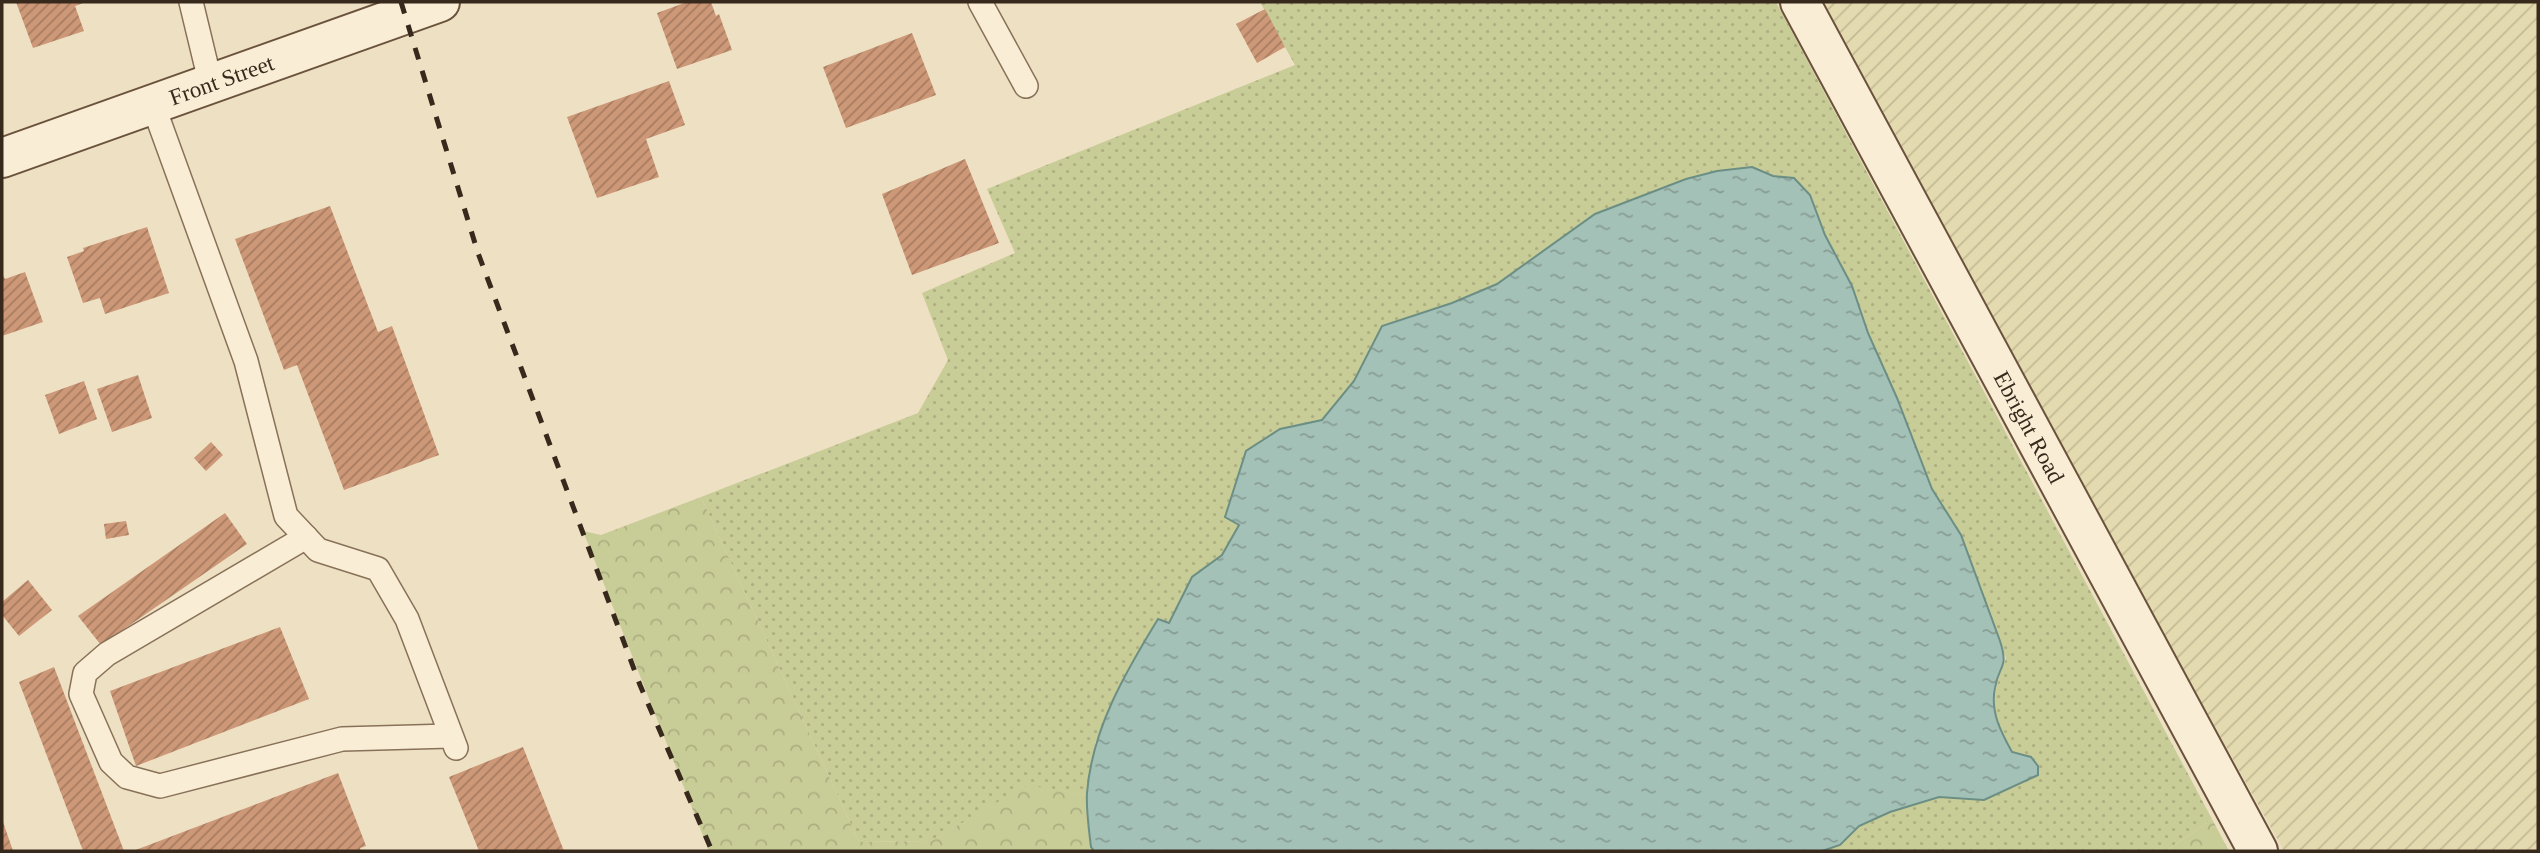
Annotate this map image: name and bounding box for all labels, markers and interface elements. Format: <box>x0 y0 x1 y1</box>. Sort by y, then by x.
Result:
street label: Front Street <box>166 50 278 110</box>
street label: Ebright Road <box>1989 367 2069 488</box>

